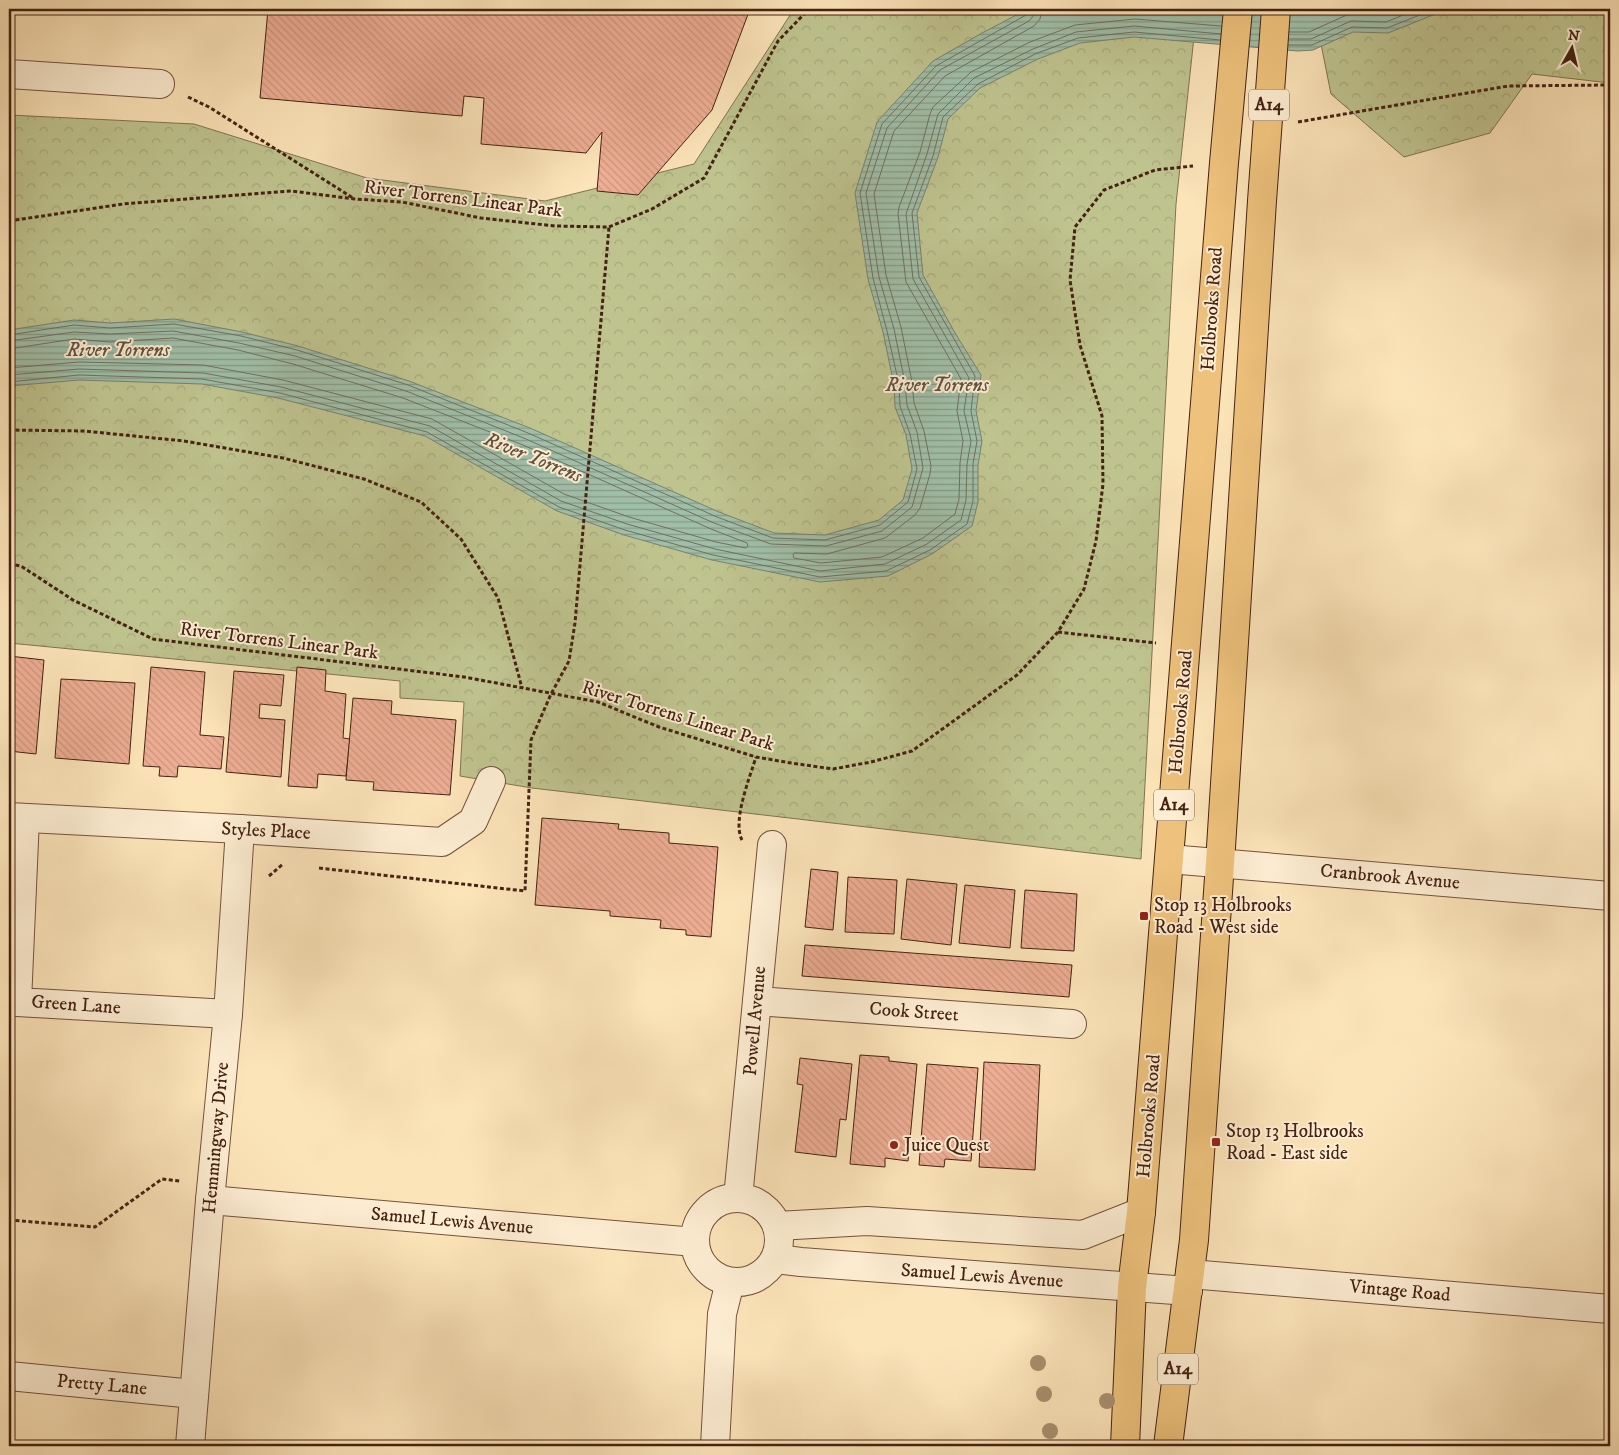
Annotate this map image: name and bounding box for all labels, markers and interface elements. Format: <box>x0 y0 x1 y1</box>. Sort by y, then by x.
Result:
north arrow <box>1546 22 1596 72</box>
text: N <box>1567 26 1581 46</box>
road number: A14 <box>1249 90 1289 120</box>
street label: River Torrens Linear Park <box>362 175 564 223</box>
street label: Holbrooks Road <box>1196 246 1228 372</box>
water label: River Torrens <box>65 338 170 363</box>
water label: River Torrens <box>884 373 989 398</box>
water label: River Torrens <box>480 427 586 489</box>
street label: River Torrens Linear Park <box>178 617 380 665</box>
street label: Holbrooks Road <box>1164 649 1198 775</box>
street label: River Torrens Linear Park <box>579 676 777 756</box>
road number: A14 <box>1154 790 1194 820</box>
street label: Styles Place <box>221 817 311 845</box>
street label: Cranbrook Avenue <box>1319 859 1461 895</box>
place label: Stop 13 Holbrooks Road - West side <box>1154 894 1292 939</box>
marker: Stop 13 Holbrooks Road - West side <box>1138 910 1150 922</box>
street label: Powell Avenue <box>739 965 771 1077</box>
street label: Green Lane <box>31 990 122 1020</box>
street label: Cook Street <box>869 997 959 1027</box>
street label: Holbrooks Road <box>1132 1053 1166 1179</box>
street label: Hemmingway Drive <box>198 1061 234 1215</box>
place label: Stop 13 Holbrooks Road - East side <box>1226 1120 1364 1165</box>
place label: Juice Quest <box>902 1134 989 1157</box>
marker: Stop 13 Holbrooks Road - East side <box>1210 1136 1222 1148</box>
marker: Juice Quest <box>888 1139 900 1151</box>
street label: Samuel Lewis Avenue <box>370 1202 534 1240</box>
street label: Samuel Lewis Avenue <box>900 1259 1064 1293</box>
street label: Vintage Road <box>1348 1275 1452 1307</box>
road number: A14 <box>1158 1354 1198 1385</box>
street label: Pretty Lane <box>56 1370 148 1400</box>

